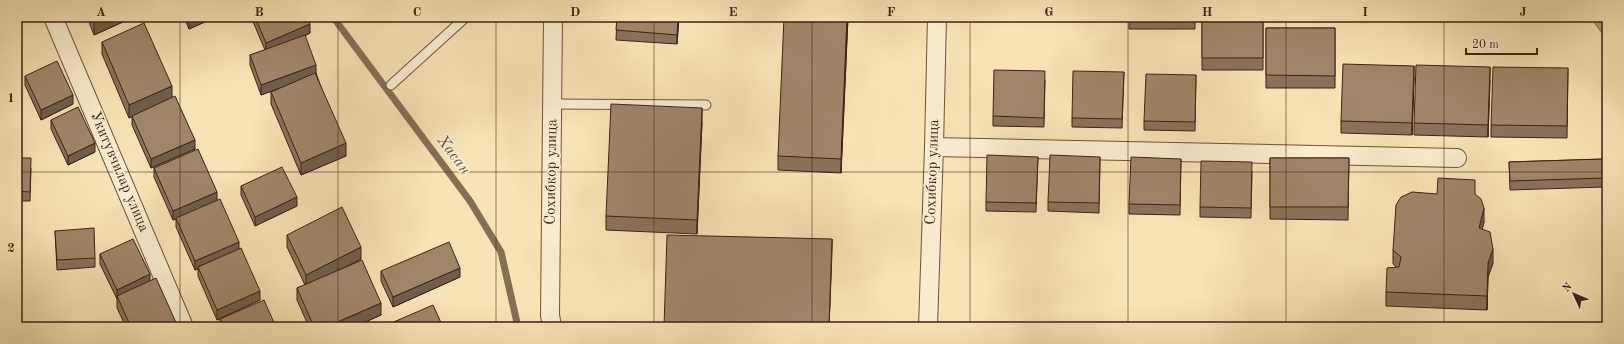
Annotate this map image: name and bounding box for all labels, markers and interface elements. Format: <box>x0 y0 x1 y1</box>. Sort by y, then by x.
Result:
text: A <box>96 6 106 19</box>
text: B <box>254 6 264 19</box>
text: C <box>413 6 421 19</box>
text: D <box>570 6 580 19</box>
text: E <box>729 6 738 19</box>
text: F <box>887 6 896 19</box>
text: G <box>1044 6 1054 19</box>
text: H <box>1202 6 1213 19</box>
text: I <box>1362 6 1368 19</box>
text: J <box>1519 6 1527 19</box>
scale bar <box>1466 30 1537 56</box>
text: 20 m <box>1472 39 1499 51</box>
text: 1 <box>7 92 15 105</box>
street label: Укитувчилар улица <box>87 110 151 235</box>
street label: Сохибкор улица <box>544 118 560 225</box>
street label: Сохибкор улица <box>924 118 942 225</box>
water label: Хасан <box>433 132 473 178</box>
text: 2 <box>7 242 15 255</box>
north arrow <box>1554 274 1594 314</box>
text: N <box>1561 281 1575 295</box>

